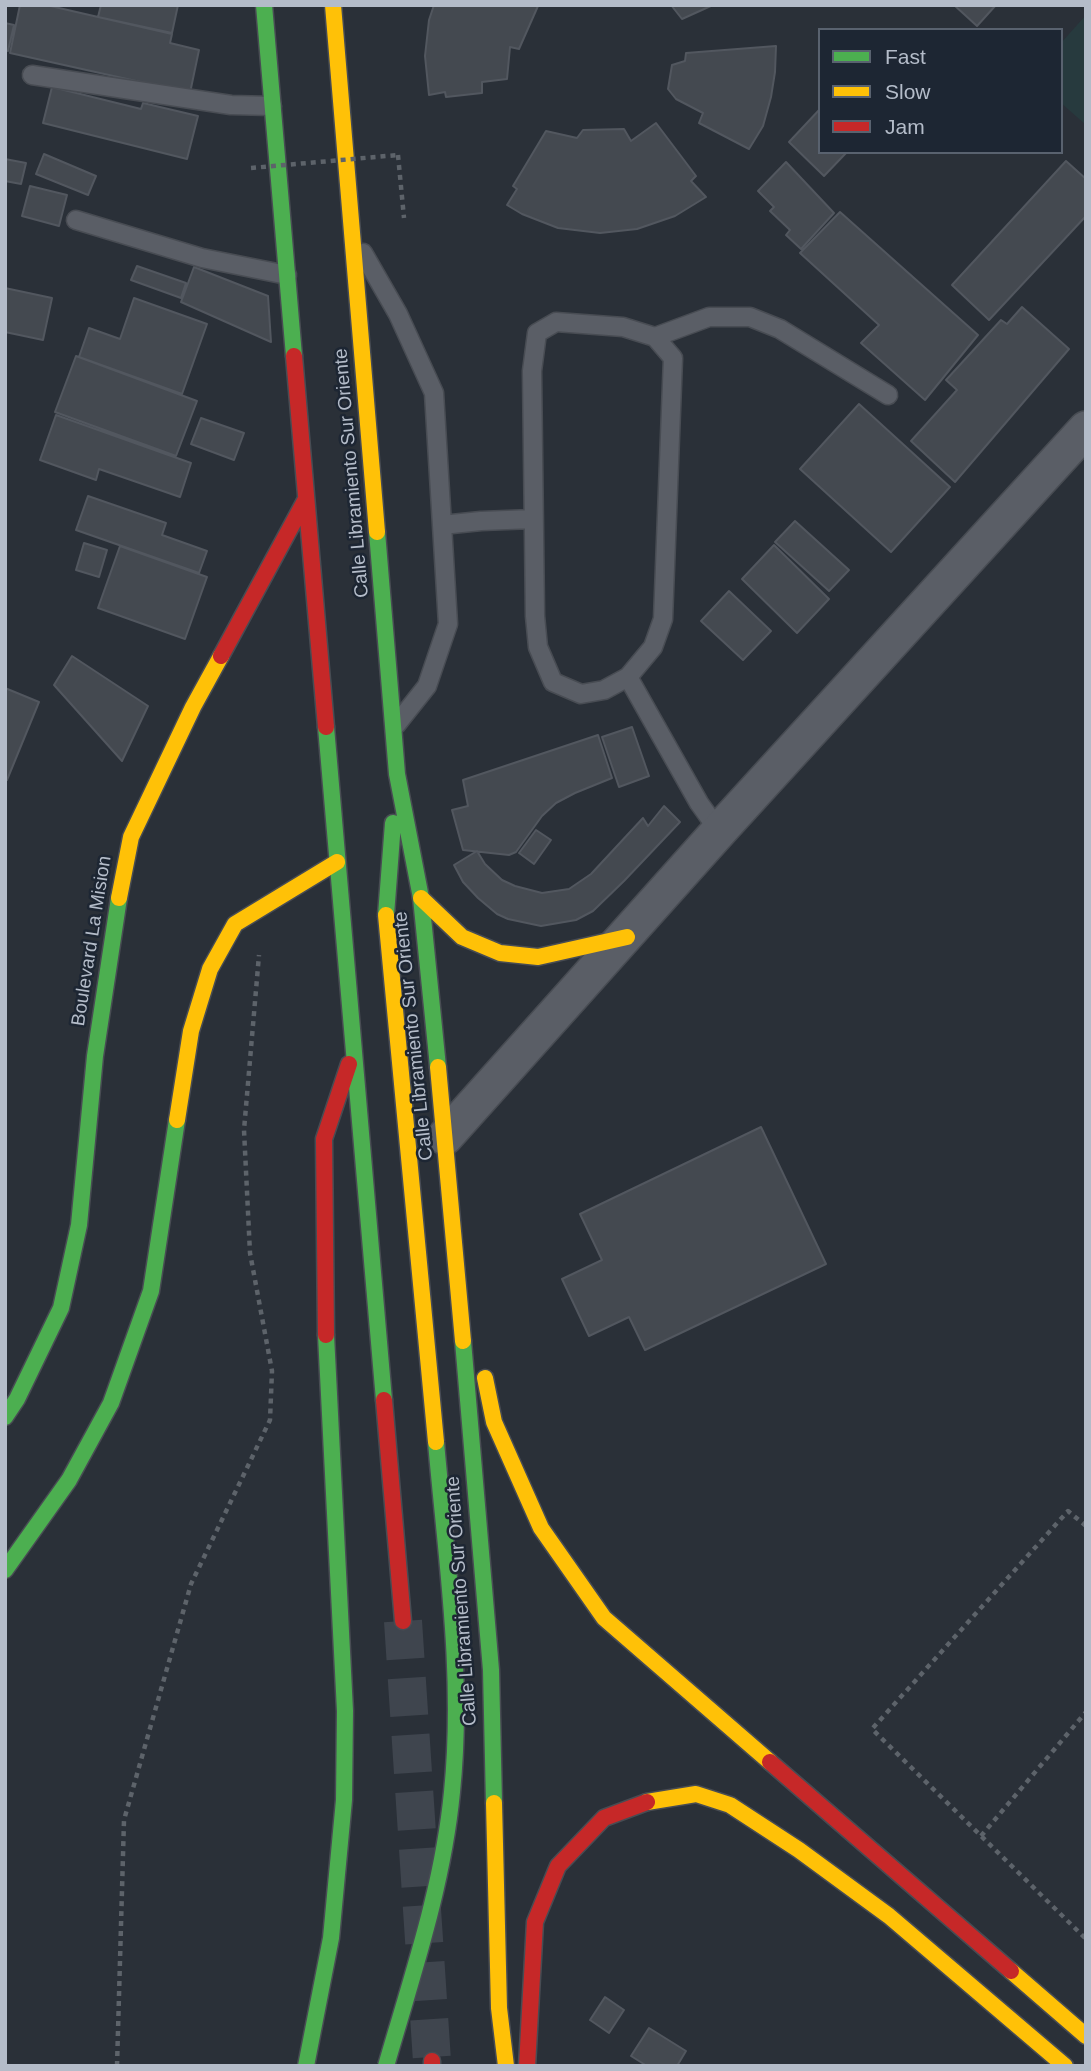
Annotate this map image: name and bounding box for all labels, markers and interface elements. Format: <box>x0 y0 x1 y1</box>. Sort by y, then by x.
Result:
legend <box>818 28 1063 154</box>
text: Fast <box>885 45 926 68</box>
text: Slow <box>885 80 931 103</box>
text: Jam <box>885 115 925 138</box>
street label: Calle Libramiento Sur Oriente <box>330 347 374 599</box>
street label: Boulevard La Mision <box>67 854 117 1028</box>
street label: Calle Libramiento Sur Oriente <box>390 910 438 1162</box>
street label: Calle Libramiento Sur Oriente <box>442 1475 482 1727</box>

